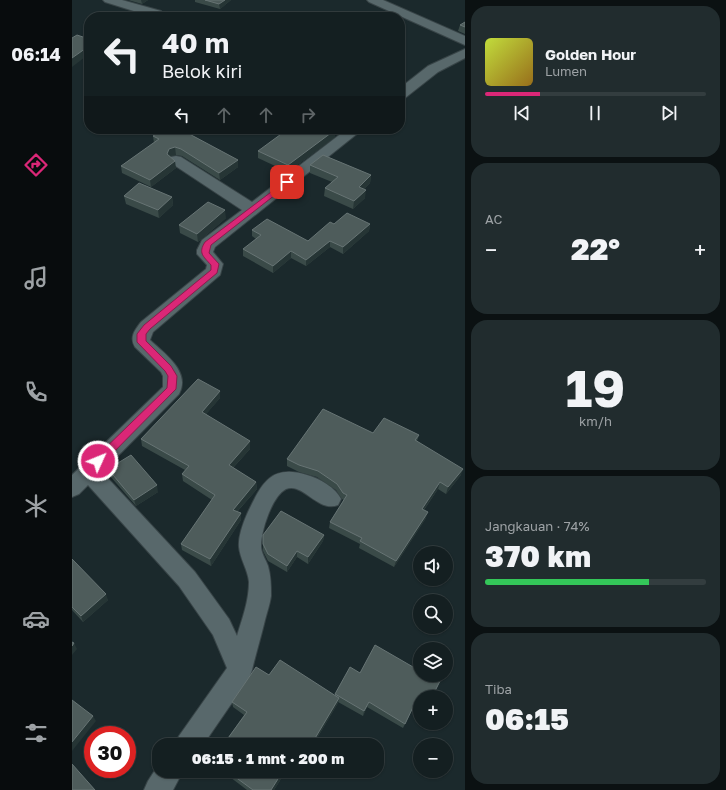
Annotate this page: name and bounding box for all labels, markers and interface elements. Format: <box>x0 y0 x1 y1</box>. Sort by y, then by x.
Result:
text: 40 m <box>162 26 229 59</box>
icon: left <box>96 28 148 80</box>
text: 06:14 <box>11 43 61 65</box>
text: Golden Hour <box>545 45 636 63</box>
text: Belok kiri <box>162 60 242 82</box>
text: Lumen <box>545 63 587 79</box>
icon: previous <box>511 102 533 124</box>
icon: pause <box>584 102 606 124</box>
icon: next <box>658 102 680 124</box>
icon: left <box>171 104 193 126</box>
icon: ahead <box>213 104 235 126</box>
icon: ahead <box>255 104 277 126</box>
icon: right <box>297 104 319 126</box>
icon: directions <box>22 151 50 179</box>
pin <box>270 165 304 199</box>
icon: arrive <box>276 171 298 193</box>
text: AC <box>485 211 502 227</box>
text: 22° <box>571 231 620 267</box>
text: − <box>485 236 497 263</box>
text: + <box>694 236 706 263</box>
icon: music <box>22 264 50 292</box>
text: 19 <box>566 356 625 418</box>
icon: phone <box>22 378 50 406</box>
text: km/h <box>579 413 612 429</box>
position arrow <box>77 440 119 482</box>
icon: climate <box>22 492 50 520</box>
text: Jangkauan · 74% <box>485 518 589 534</box>
text: 370 km <box>485 538 591 574</box>
map controls <box>413 546 453 778</box>
button: sound <box>413 546 453 586</box>
button: search <box>413 594 453 634</box>
icon: car <box>22 605 50 633</box>
button: layers <box>413 642 453 682</box>
text: Tiba <box>485 681 512 697</box>
button: + <box>413 690 453 730</box>
text: 06:15 <box>485 701 569 737</box>
icon: filters <box>22 719 50 747</box>
speed limit sign: 30 <box>84 726 136 778</box>
button: − <box>413 738 453 778</box>
text: 06:15 · 1 mnt · 200 m <box>192 749 344 767</box>

